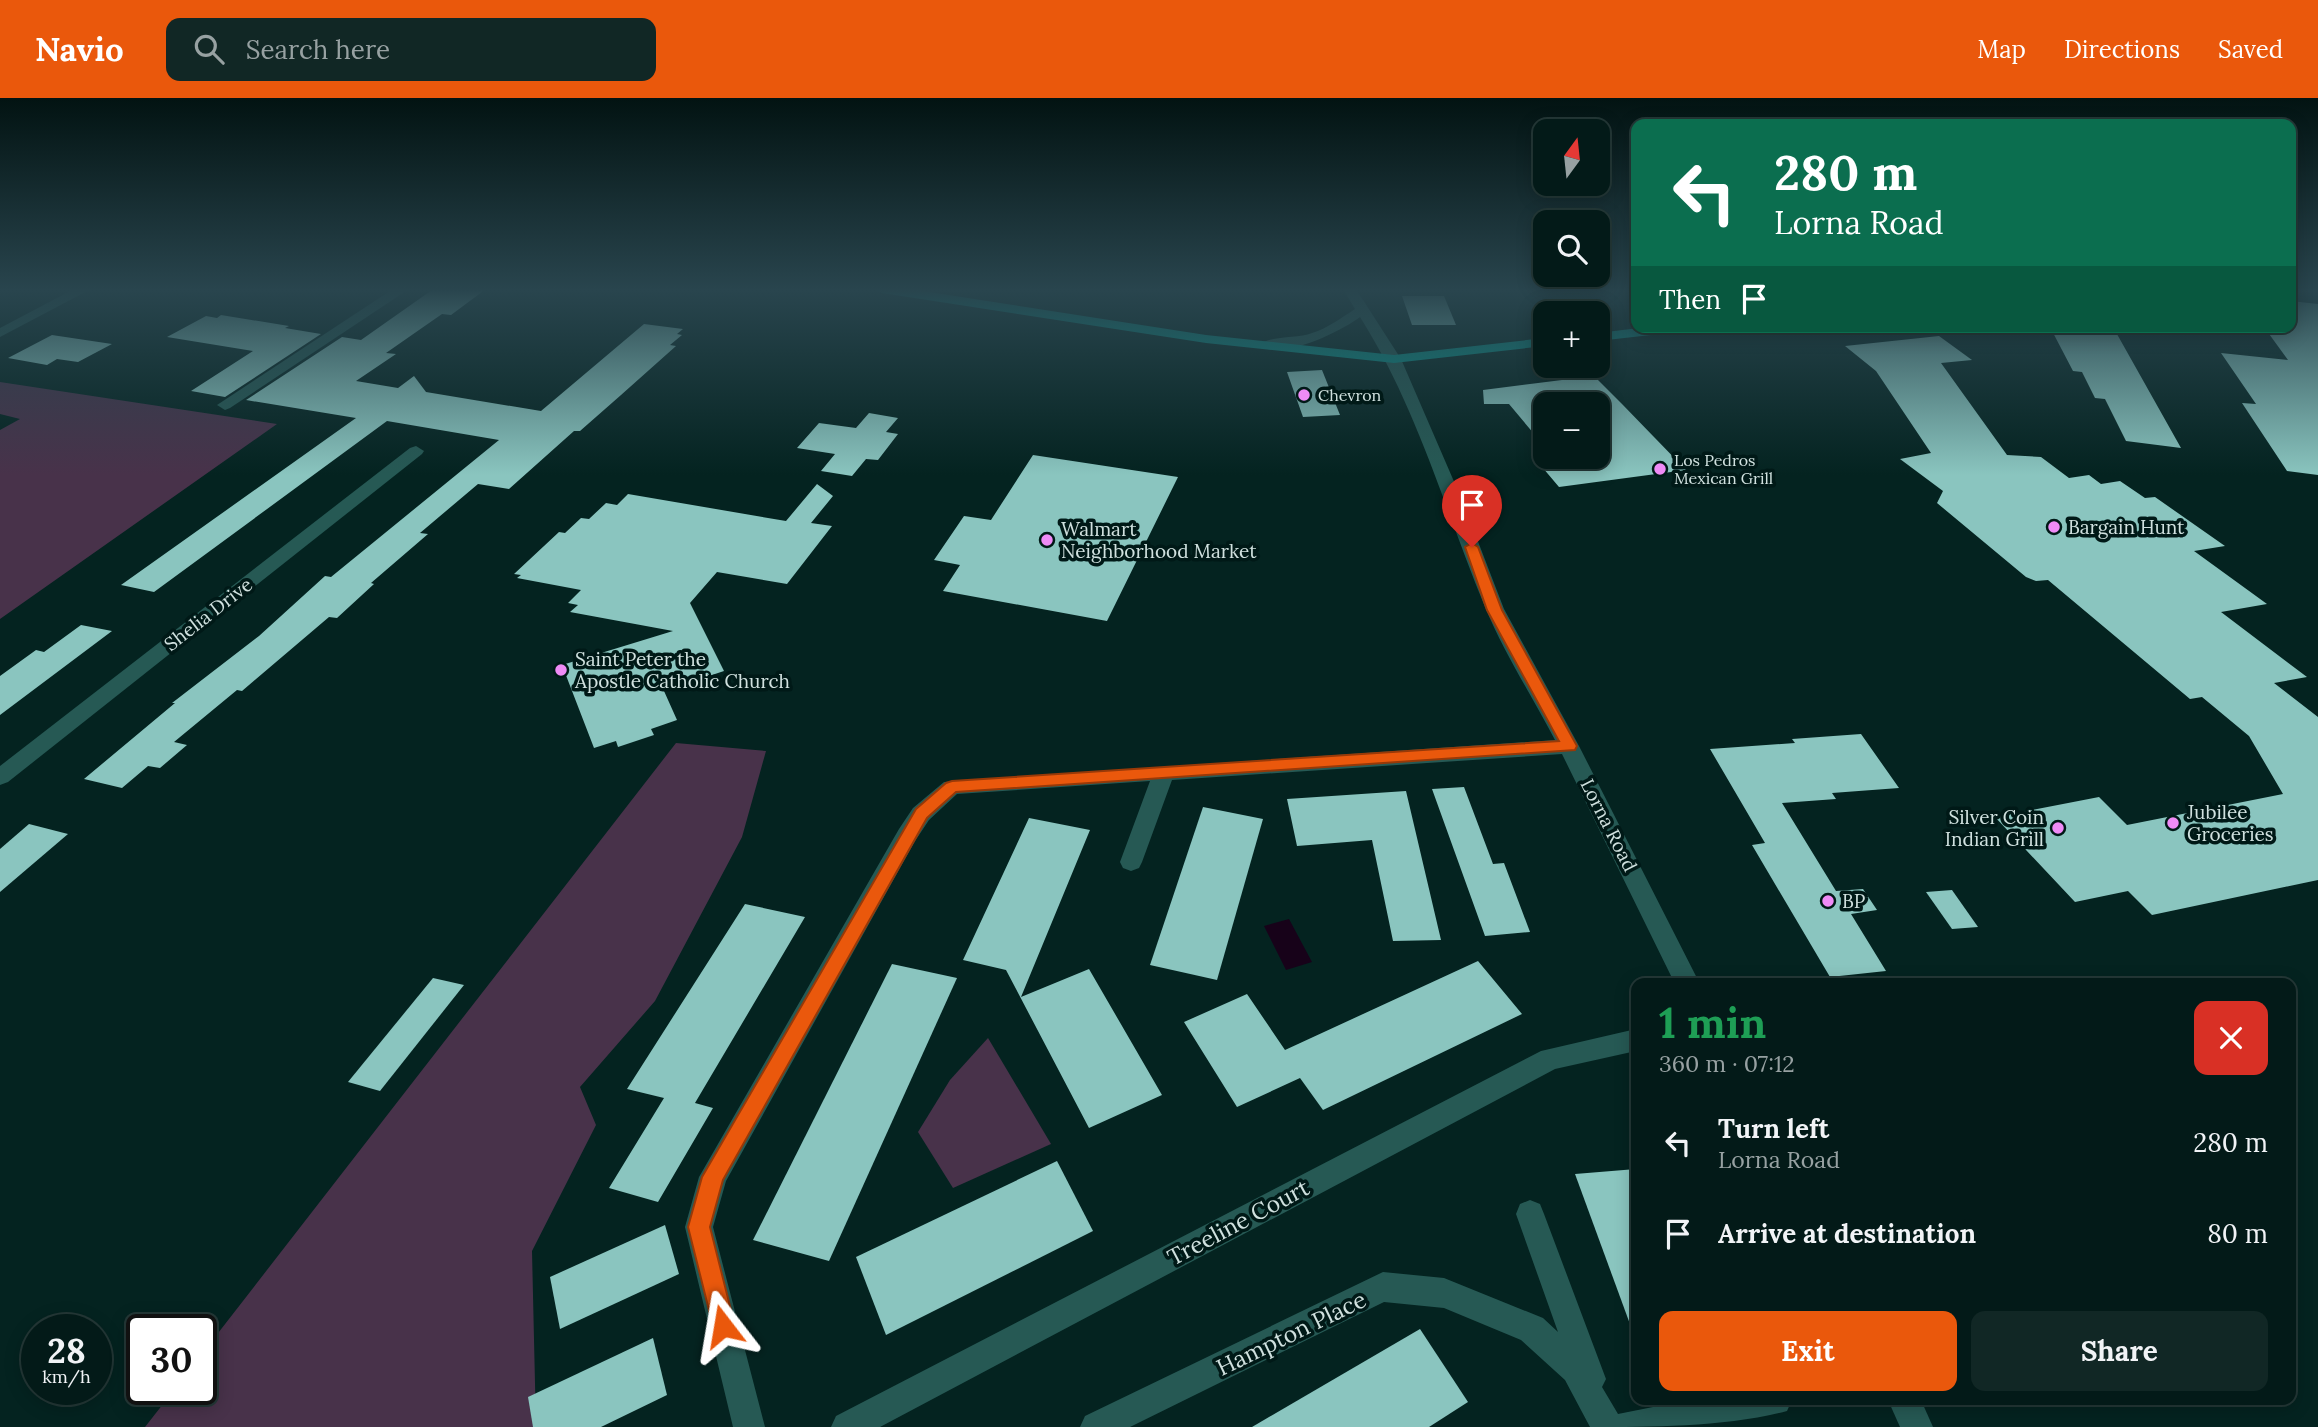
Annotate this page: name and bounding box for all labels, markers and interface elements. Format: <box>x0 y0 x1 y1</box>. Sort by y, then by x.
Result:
search box <box>166 18 656 81</box>
text: Navio <box>35 28 124 70</box>
icon: search <box>190 30 228 68</box>
text: Search here <box>246 33 390 66</box>
text: Map <box>1977 34 2026 65</box>
text: Directions <box>2064 34 2180 65</box>
text: Saved <box>2218 34 2283 65</box>
north arrow <box>1533 119 1610 196</box>
map controls <box>1533 119 1610 469</box>
text: 280 m <box>1774 141 1917 203</box>
icon: left <box>1659 147 1750 238</box>
text: Lorna Road <box>1774 202 1944 243</box>
button: search <box>1533 210 1610 287</box>
icon: arrive <box>1735 280 1773 318</box>
text: Then <box>1659 283 1721 316</box>
button: + <box>1533 301 1610 378</box>
place label: Chevron <box>1318 385 1382 405</box>
marker: Chevron <box>1296 387 1312 403</box>
button: − <box>1533 392 1610 469</box>
place label: Los Pedros Mexican Grill <box>1674 450 1773 488</box>
marker: Los Pedros Mexican Grill <box>1652 461 1668 477</box>
pin <box>1442 475 1502 547</box>
icon: arrive <box>1453 486 1491 524</box>
place label: Bargain Hunt <box>2068 515 2185 539</box>
place label: Walmart Neighborhood Market <box>1061 517 1257 563</box>
marker: Bargain Hunt <box>2046 519 2062 535</box>
marker: Walmart Neighborhood Market <box>1039 532 1055 548</box>
street label: Shelia Drive <box>159 572 257 656</box>
place label: Saint Peter the Apostle Catholic Church <box>574 647 790 693</box>
marker: Saint Peter the Apostle Catholic Church <box>553 662 569 678</box>
street label: Lorna Road <box>1575 775 1643 875</box>
place label: Jubilee Groceries <box>2186 800 2274 846</box>
place label: Silver Coin Indian Grill <box>1945 805 2044 851</box>
marker: Jubilee Groceries <box>2165 815 2181 831</box>
marker: Silver Coin Indian Grill <box>2050 820 2066 836</box>
place label: BP <box>1842 889 1866 913</box>
marker: BP <box>1820 893 1836 909</box>
text: 1 min <box>1659 996 1766 1050</box>
button: close <box>2194 1001 2268 1075</box>
text: 360 m · 07:12 <box>1659 1049 1795 1078</box>
text: Turn left <box>1718 1112 1829 1145</box>
icon: left <box>1659 1124 1697 1162</box>
text: 280 m <box>2193 1126 2268 1159</box>
text: Lorna Road <box>1718 1145 1840 1174</box>
street label: Treeline Court <box>1162 1172 1314 1272</box>
icon: arrive <box>1659 1215 1697 1253</box>
text: Arrive at destination <box>1718 1217 1976 1250</box>
text: 80 m <box>2207 1217 2268 1250</box>
street label: Hampton Place <box>1211 1284 1371 1382</box>
position arrow <box>686 1289 760 1363</box>
button: Exit <box>1659 1311 1957 1391</box>
button: Share <box>1971 1311 2268 1391</box>
speed limit sign: 30 <box>126 1314 217 1405</box>
text: 28 <box>47 1328 86 1373</box>
text: km/h <box>42 1365 91 1388</box>

